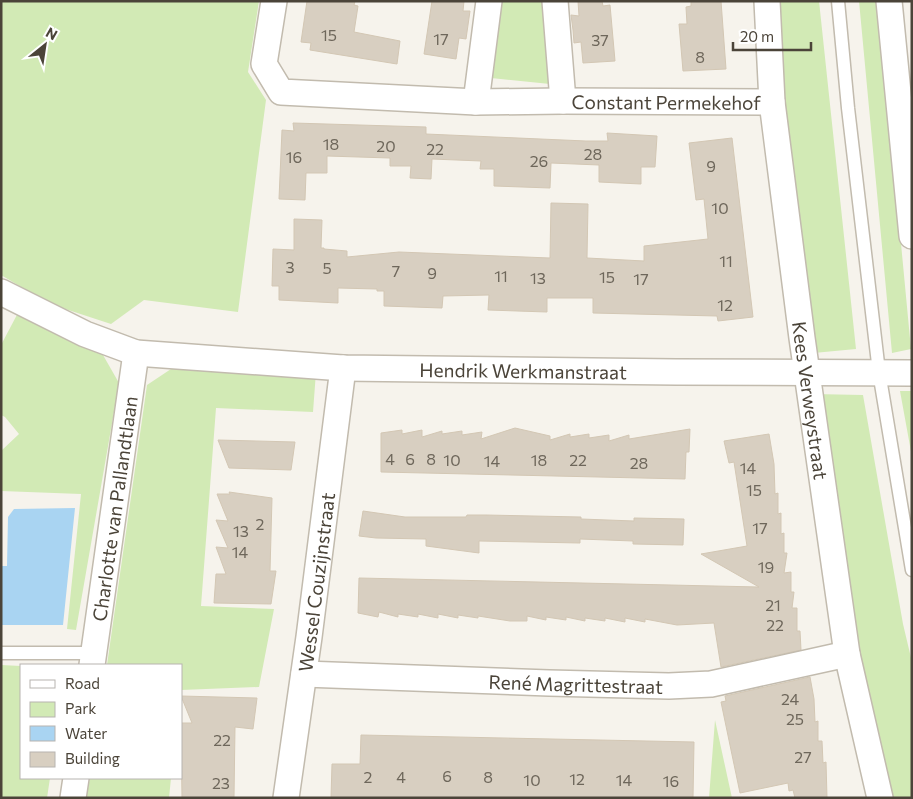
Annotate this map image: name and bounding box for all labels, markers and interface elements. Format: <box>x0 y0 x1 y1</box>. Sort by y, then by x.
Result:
north arrow <box>20 20 70 70</box>
scale bar <box>733 20 810 52</box>
text: N <box>43 23 61 43</box>
house number: 15 <box>321 25 337 44</box>
text: 20 m <box>740 27 774 45</box>
house number: 17 <box>433 29 449 48</box>
house number: 37 <box>591 30 609 49</box>
house number: 8 <box>695 47 705 66</box>
street label: Constant Permekehof <box>571 90 761 113</box>
house number: 18 <box>323 134 339 153</box>
house number: 20 <box>376 136 396 155</box>
house number: 22 <box>426 139 444 158</box>
house number: 28 <box>584 144 602 163</box>
house number: 16 <box>286 147 302 166</box>
house number: 26 <box>530 151 548 170</box>
house number: 9 <box>706 156 716 175</box>
house number: 10 <box>711 198 729 217</box>
house number: 11 <box>719 251 733 270</box>
house number: 3 <box>285 257 295 276</box>
house number: 5 <box>322 258 332 277</box>
house number: 7 <box>392 261 400 280</box>
house number: 9 <box>427 263 437 282</box>
house number: 11 <box>494 266 508 285</box>
house number: 15 <box>599 267 615 286</box>
house number: 13 <box>530 268 546 287</box>
house number: 17 <box>633 269 649 288</box>
house number: 12 <box>717 295 733 314</box>
street label: Kees Verweystraat <box>788 320 834 481</box>
street label: Hendrik Werkmanstraat <box>419 357 627 383</box>
street label: Charlotte van Pallandtlaan <box>87 394 141 623</box>
house number: 4 <box>385 449 395 468</box>
house number: 6 <box>405 449 415 468</box>
house number: 8 <box>426 449 436 468</box>
house number: 10 <box>443 450 461 469</box>
house number: 18 <box>531 450 547 469</box>
house number: 22 <box>569 450 587 469</box>
house number: 14 <box>484 451 501 470</box>
house number: 28 <box>630 453 648 472</box>
house number: 14 <box>740 458 757 477</box>
house number: 15 <box>746 480 762 499</box>
street label: Wessel Couzijnstraat <box>293 491 339 673</box>
house number: 2 <box>256 514 265 533</box>
house number: 17 <box>752 518 768 537</box>
house number: 13 <box>233 521 249 540</box>
house number: 14 <box>232 542 249 561</box>
house number: 19 <box>758 557 774 576</box>
house number: 21 <box>765 595 781 614</box>
house number: 22 <box>766 615 784 634</box>
legend <box>20 664 182 779</box>
street label: René Magrittestraat <box>488 669 663 697</box>
text: Road <box>65 674 100 692</box>
house number: 24 <box>781 689 799 708</box>
text: Park <box>65 699 96 717</box>
house number: 25 <box>786 709 804 728</box>
text: Water <box>65 724 107 742</box>
house number: 22 <box>213 730 231 749</box>
house number: 27 <box>794 747 812 766</box>
text: Building <box>65 749 120 767</box>
house number: 6 <box>442 766 452 785</box>
house number: 2 <box>364 767 373 786</box>
house number: 4 <box>396 767 406 786</box>
house number: 8 <box>483 767 493 786</box>
house number: 12 <box>569 769 585 788</box>
house number: 10 <box>523 770 541 789</box>
house number: 14 <box>616 770 633 789</box>
house number: 16 <box>663 771 679 790</box>
house number: 23 <box>212 773 230 792</box>

